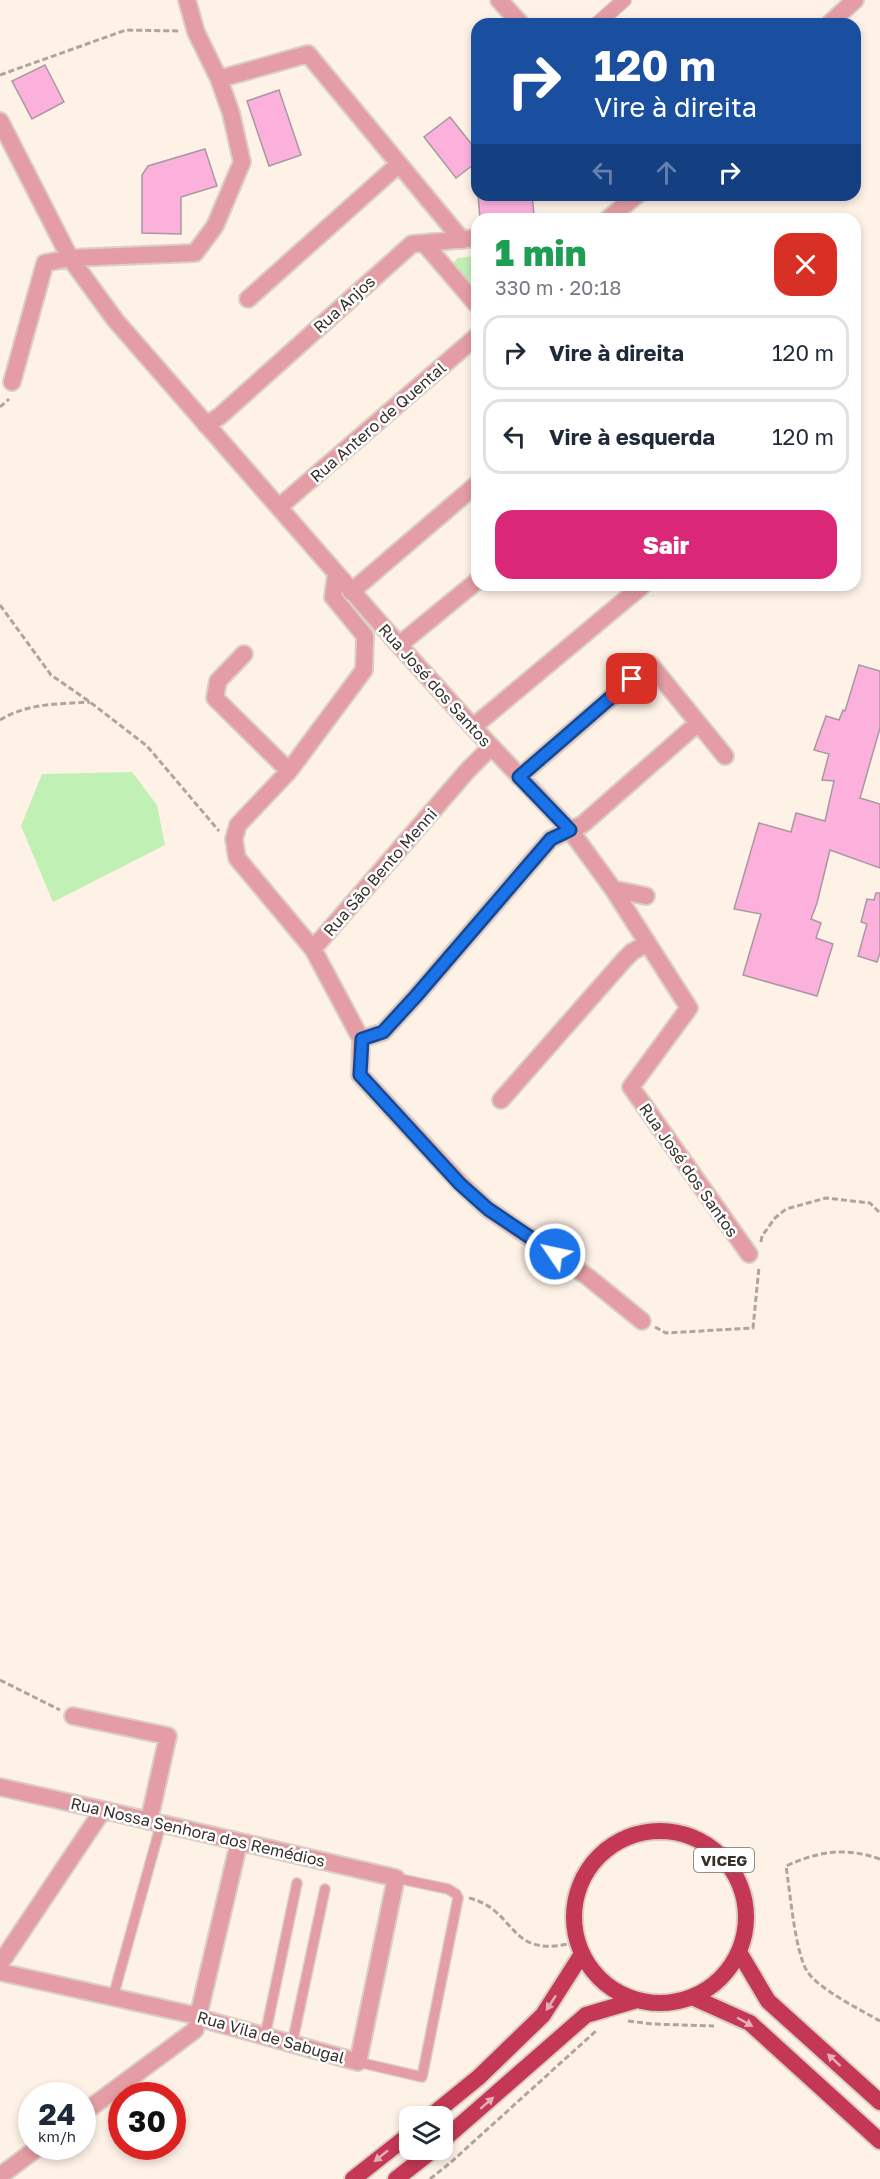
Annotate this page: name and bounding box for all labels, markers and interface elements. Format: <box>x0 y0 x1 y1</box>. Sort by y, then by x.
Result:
text: 120 m <box>594 40 716 90</box>
icon: right <box>495 42 573 120</box>
text: Vire à direita <box>594 91 757 123</box>
icon: left <box>587 156 620 189</box>
icon: ahead <box>650 156 683 189</box>
icon: right <box>713 156 746 189</box>
text: 1 min <box>495 231 586 274</box>
button: close <box>774 233 837 296</box>
street label: Rua Anjos <box>309 271 379 337</box>
text: 330 m · 20:18 <box>495 275 621 299</box>
icon: right <box>498 336 531 369</box>
text: Vire à direita <box>549 339 684 366</box>
text: 120 m <box>772 339 834 366</box>
street label: Rua Antero de Quental <box>306 358 450 486</box>
icon: left <box>498 420 531 453</box>
text: Vire à esquerda <box>549 423 715 450</box>
text: 120 m <box>772 423 834 450</box>
button: Sair <box>495 510 837 579</box>
street label: Rua José dos Santos <box>374 619 496 751</box>
pin <box>606 653 657 704</box>
icon: arrive <box>615 662 648 695</box>
street label: Rua São Bento Menni <box>319 804 441 940</box>
street label: Rua José dos Santos <box>635 1099 743 1241</box>
position arrow <box>523 1222 587 1286</box>
street label: Rua Nossa Senhora dos Remédios <box>69 1793 327 1871</box>
road number: VICEG <box>694 1848 754 1872</box>
one-way arrow <box>545 1995 556 2011</box>
street label: Rua Vila de Sabugal <box>195 2006 347 2068</box>
one-way arrow <box>737 2017 754 2027</box>
one-way arrow <box>827 2054 842 2067</box>
speed limit sign: 30 <box>108 2082 186 2160</box>
text: 24 <box>38 2096 76 2132</box>
one-way arrow <box>479 2096 494 2110</box>
map controls <box>399 2106 453 2160</box>
button: layers <box>399 2106 453 2160</box>
text: km/h <box>38 2127 76 2145</box>
one-way arrow <box>374 2150 389 2162</box>

